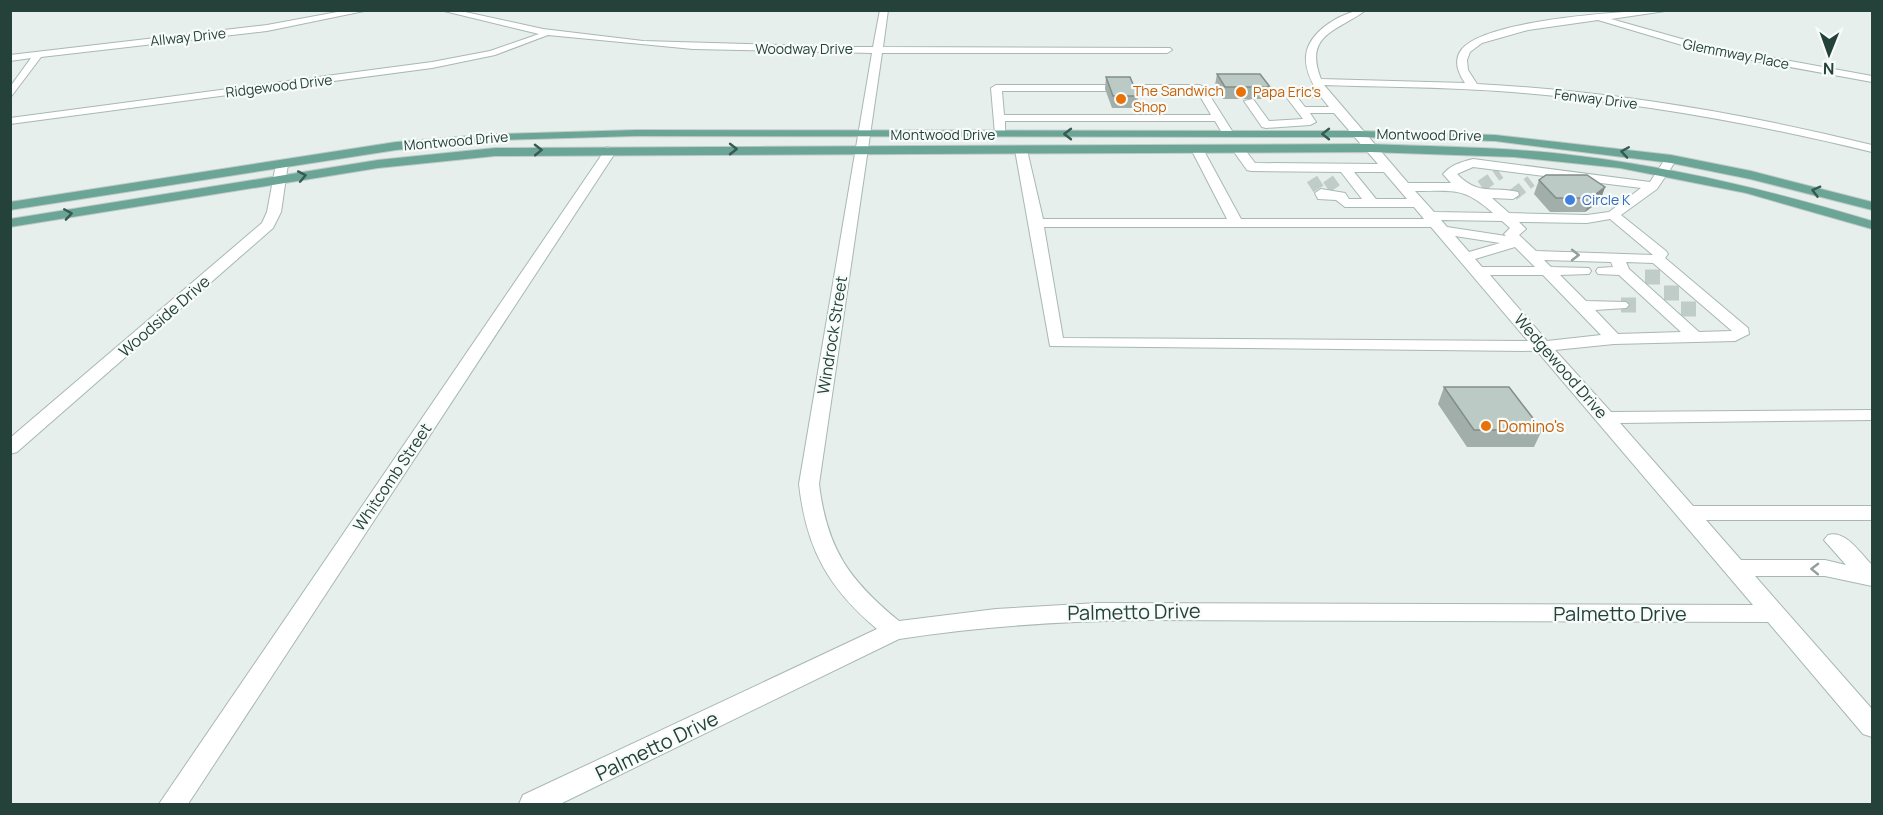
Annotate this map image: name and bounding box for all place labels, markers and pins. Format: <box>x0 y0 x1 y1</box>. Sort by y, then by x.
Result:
place label: The Sandwich Shop <box>1133 81 1224 116</box>
place label: Papa Eric's <box>1253 82 1321 101</box>
marker: Papa Eric's <box>1234 85 1248 99</box>
marker: The Sandwich Shop <box>1114 92 1128 106</box>
place label: Circle K <box>1582 190 1631 209</box>
marker: Circle K <box>1563 193 1577 207</box>
place label: Domino's <box>1498 415 1564 437</box>
marker: Domino's <box>1479 419 1493 433</box>

